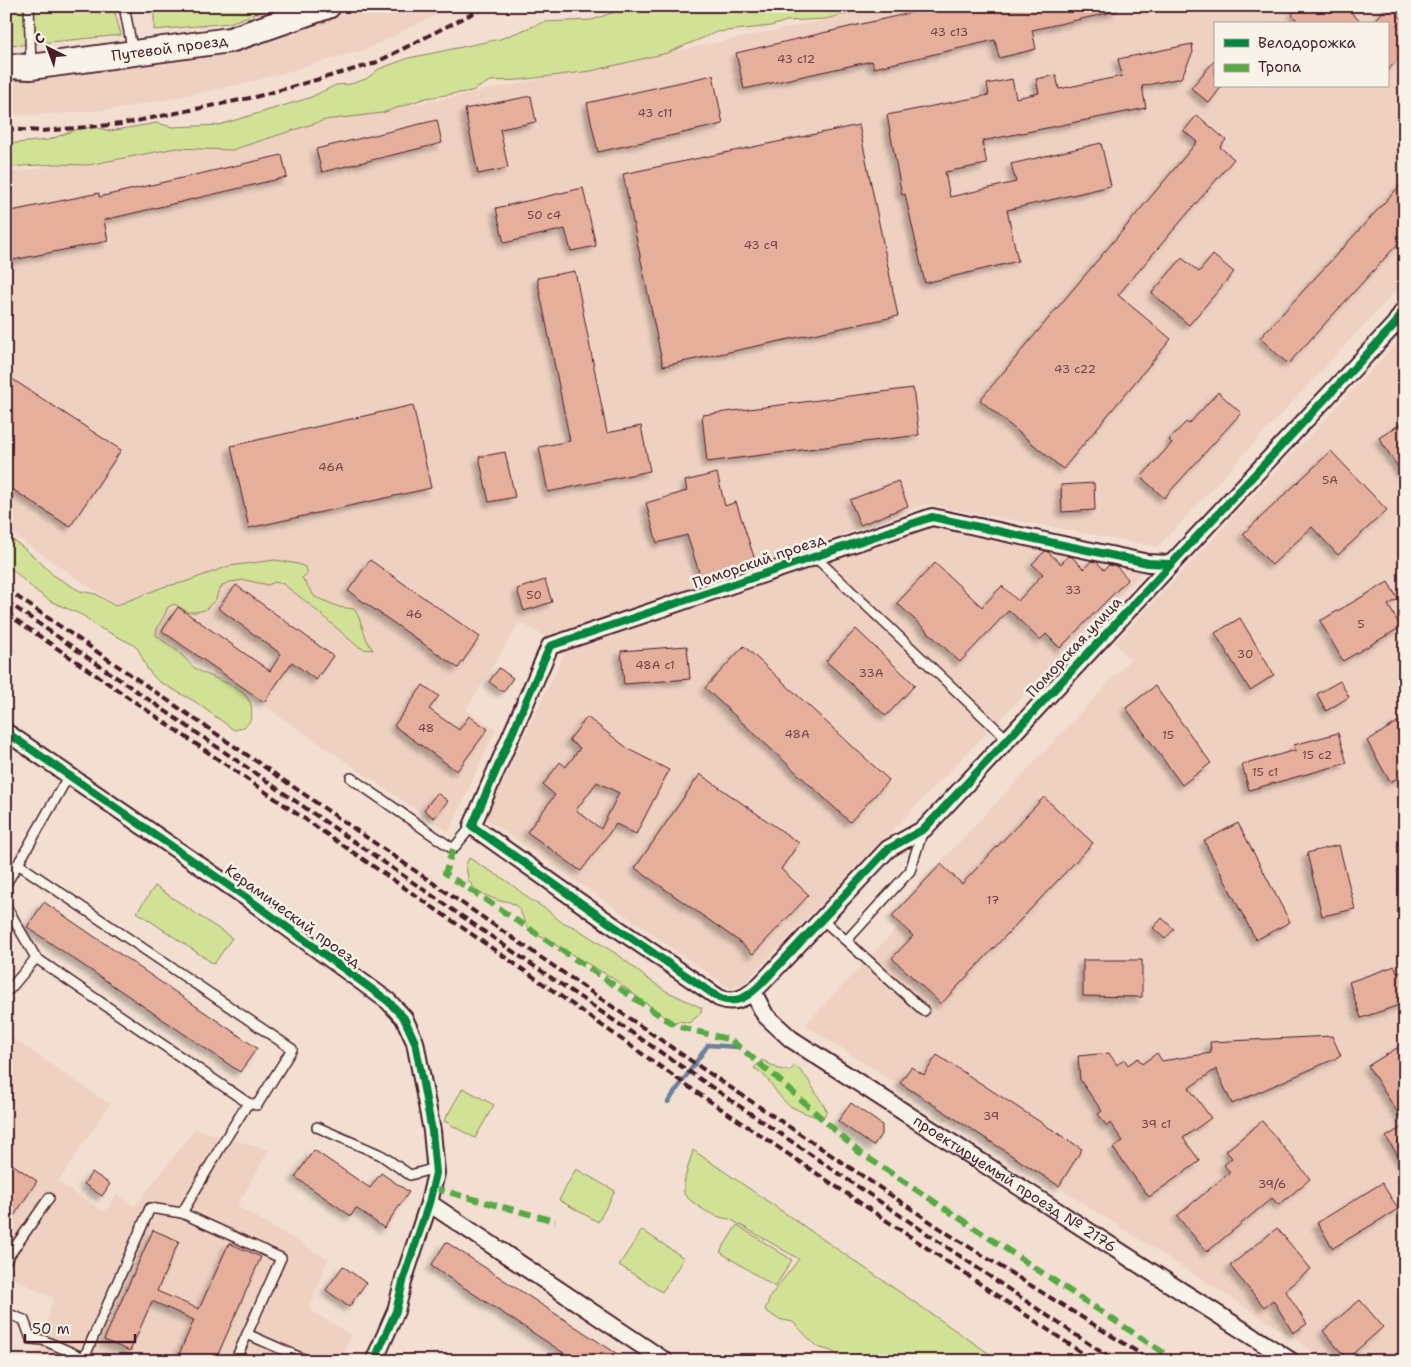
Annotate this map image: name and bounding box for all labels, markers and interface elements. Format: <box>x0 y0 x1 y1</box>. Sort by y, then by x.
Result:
north arrow <box>22 22 72 72</box>
legend <box>1214 22 1388 88</box>
house number: 43 с13 <box>930 24 968 40</box>
text: С <box>30 29 49 48</box>
street label: Путевой проезд <box>110 30 230 66</box>
text: Велодорожка <box>1258 33 1357 53</box>
house number: 43 с12 <box>777 51 815 67</box>
text: Тропа <box>1258 57 1302 77</box>
house number: 43 с11 <box>638 105 672 121</box>
house number: 50 с4 <box>527 207 561 223</box>
house number: 43 с9 <box>744 237 778 253</box>
house number: 43 с22 <box>1054 361 1096 377</box>
house number: 46А <box>318 459 344 475</box>
house number: 5А <box>1322 472 1338 488</box>
street label: Поморский проезд <box>690 529 829 593</box>
house number: 33 <box>1065 582 1081 598</box>
house number: 50 <box>526 587 542 603</box>
street label: Поморская улица <box>1022 592 1126 702</box>
house number: 46 <box>406 606 422 622</box>
house number: 5 <box>1357 616 1365 632</box>
house number: 30 <box>1237 646 1253 662</box>
house number: 48А с1 <box>635 657 675 673</box>
house number: 33А <box>859 665 884 681</box>
house number: 48 <box>418 720 434 736</box>
house number: 48А <box>784 726 810 742</box>
house number: 15 <box>1162 727 1174 743</box>
house number: 15 с2 <box>1302 747 1332 763</box>
house number: 15 с1 <box>1252 764 1278 780</box>
street label: Керамический проезд <box>221 860 366 973</box>
house number: 17 <box>987 892 999 908</box>
house number: 39 <box>983 1108 999 1124</box>
street label: проектируемый проезд № 2176 <box>910 1111 1120 1257</box>
house number: 39 с1 <box>1141 1116 1171 1132</box>
house number: 39/6 <box>1258 1176 1286 1192</box>
scale bar <box>25 1312 135 1344</box>
text: 50 m <box>32 1319 70 1339</box>

